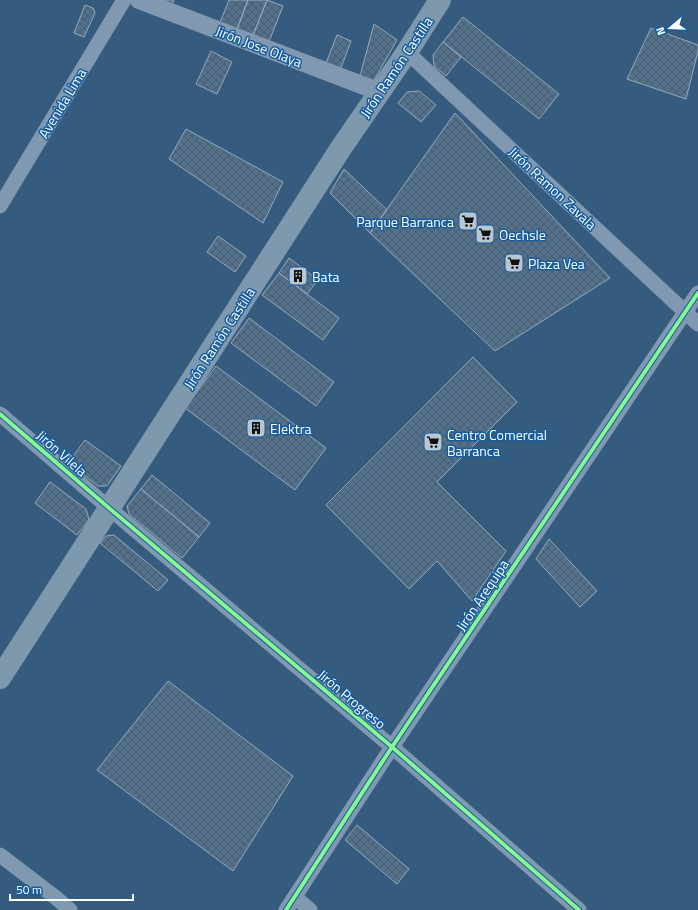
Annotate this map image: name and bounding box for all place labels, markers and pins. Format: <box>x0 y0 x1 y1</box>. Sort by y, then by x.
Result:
supermarket icon: Parque Barranca <box>457 210 479 232</box>
place label: Parque Barranca <box>356 211 454 232</box>
supermarket icon: Oechsle <box>474 223 496 245</box>
place label: Oechsle <box>499 224 546 245</box>
supermarket icon: Plaza Vea <box>503 252 525 274</box>
place label: Plaza Vea <box>528 253 585 274</box>
building icon: Bata <box>287 265 309 287</box>
place label: Bata <box>312 266 340 287</box>
building icon: Elektra <box>245 417 267 439</box>
place label: Elektra <box>270 418 312 439</box>
place label: Centro Comercial Barranca <box>447 424 547 461</box>
supermarket icon: Centro Comercial Barranca <box>422 431 444 453</box>

